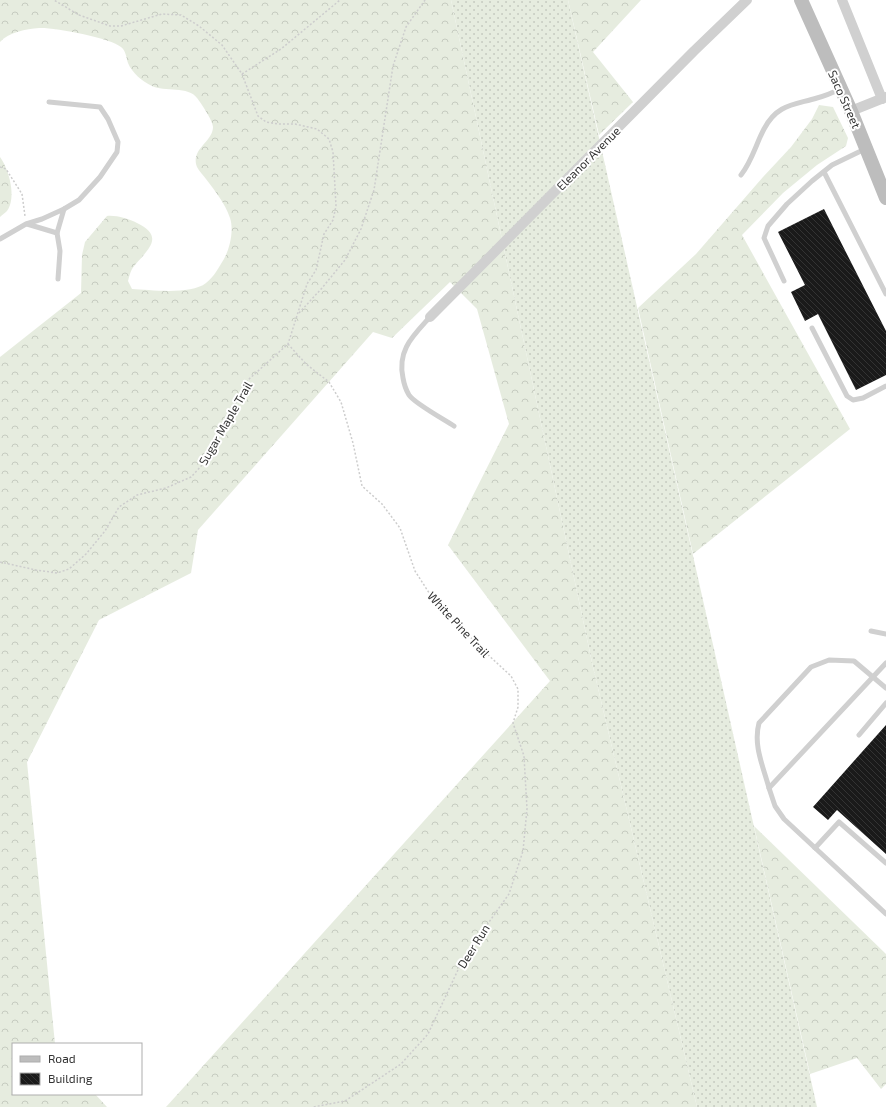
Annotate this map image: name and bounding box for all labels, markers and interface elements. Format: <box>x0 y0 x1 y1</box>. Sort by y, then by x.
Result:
street label: Saco Street <box>826 68 864 131</box>
street label: Eleanor Avenue <box>553 123 623 193</box>
street label: Sugar Maple Trail <box>195 378 255 467</box>
street label: White Pine Trail <box>425 588 493 660</box>
street label: Deer Run <box>454 921 492 971</box>
legend <box>12 1043 142 1095</box>
text: Road <box>48 1051 76 1065</box>
text: Building <box>48 1071 93 1085</box>

